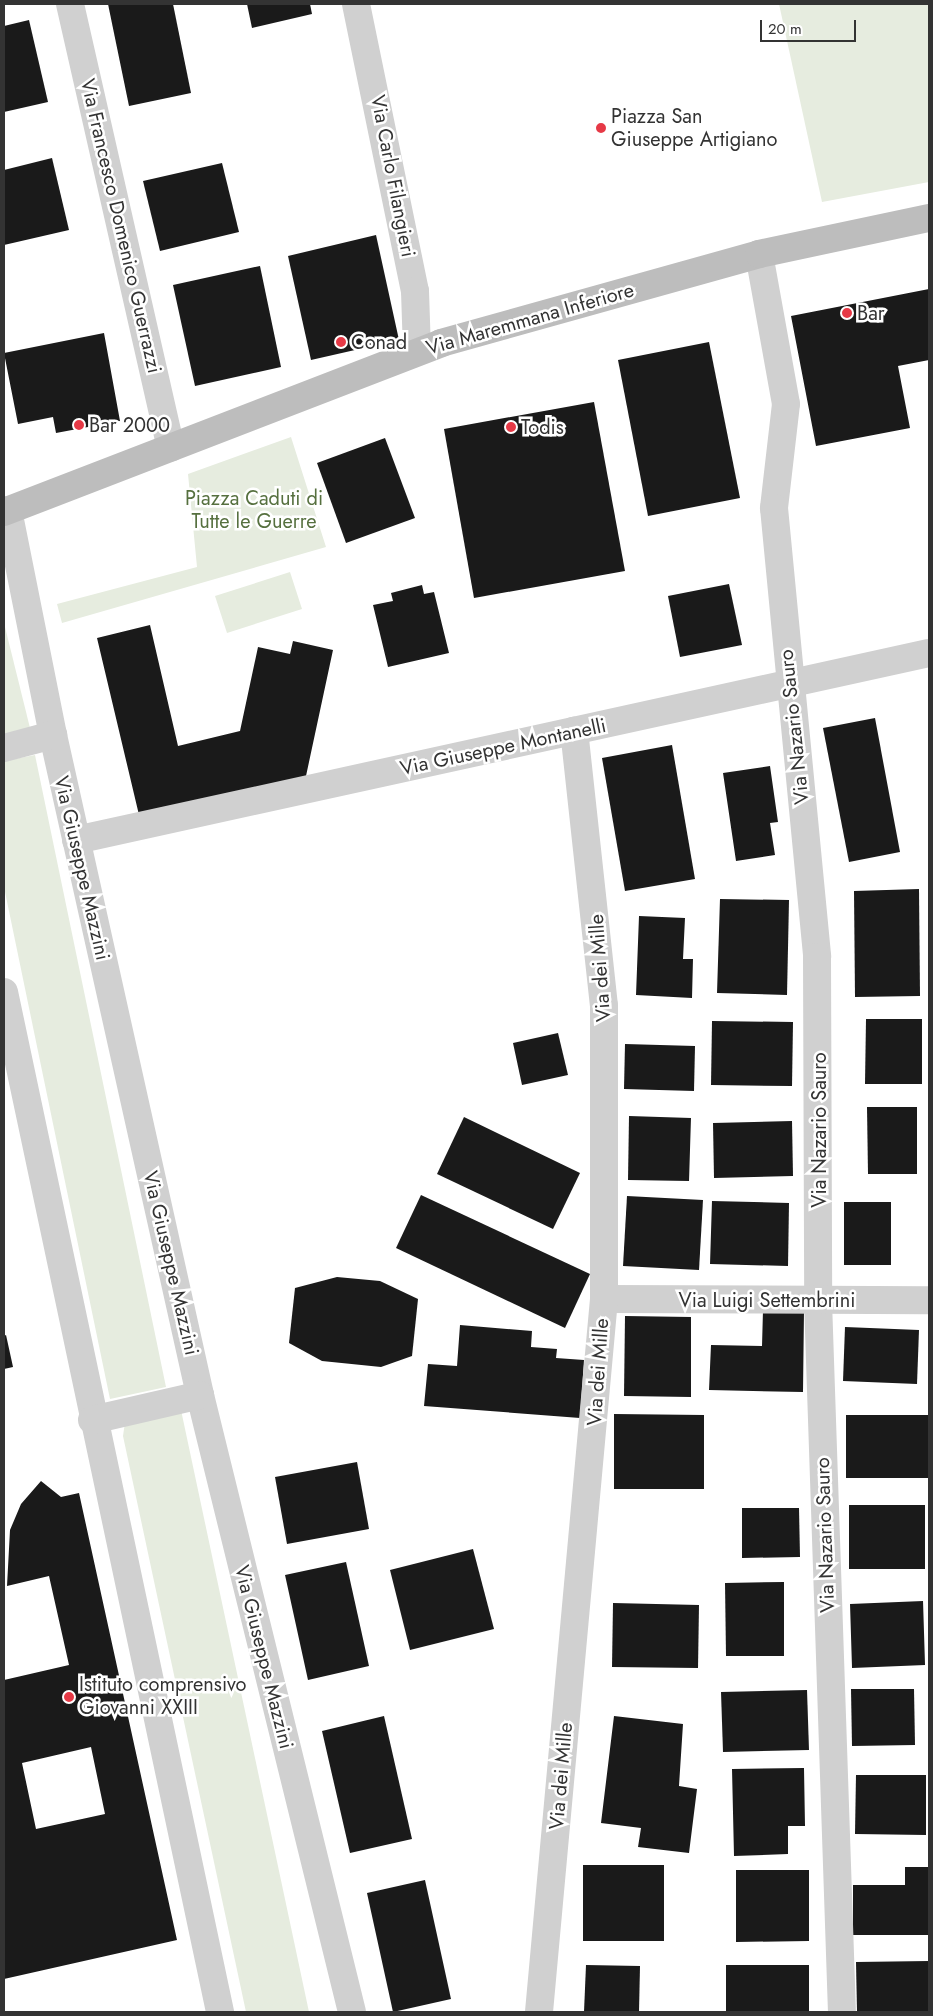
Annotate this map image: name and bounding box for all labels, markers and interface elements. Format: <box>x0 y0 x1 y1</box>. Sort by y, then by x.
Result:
scale bar <box>763 10 859 42</box>
text: 20 m <box>768 18 802 40</box>
street label: Via Francesco Domenico Guerrazzi <box>75 76 167 376</box>
street label: Via Carlo Filangieri <box>366 93 420 259</box>
place label: Piazza San Giuseppe Artigiano <box>611 104 777 151</box>
marker: Piazza San Giuseppe Artigiano <box>595 122 607 134</box>
street label: Via Maremmana Inferiore <box>423 278 637 360</box>
place label: Bar <box>857 301 885 325</box>
marker: Bar <box>841 307 853 319</box>
place label: Conad <box>351 330 407 354</box>
marker: Conad <box>335 336 347 348</box>
place label: Bar 2000 <box>89 413 170 437</box>
place label: Todis <box>521 415 564 439</box>
marker: Bar 2000 <box>73 419 85 431</box>
marker: Todis <box>505 421 517 433</box>
park label: Piazza Caduti di Tutte le Guerre <box>185 486 323 533</box>
street label: Via Nazario Sauro <box>774 648 814 806</box>
street label: Via Giuseppe Montanelli <box>398 713 608 781</box>
street label: Via Giuseppe Mazzini <box>49 774 115 962</box>
street label: Via dei Mille <box>584 913 616 1023</box>
street label: Via Nazario Sauro <box>807 1052 831 1208</box>
street label: Via Giuseppe Mazzini <box>138 1169 204 1357</box>
street label: Via Luigi Settembrini <box>679 1288 855 1312</box>
street label: Via dei Mille <box>582 1317 614 1427</box>
street label: Via Nazario Sauro <box>810 1457 840 1613</box>
street label: Via Giuseppe Mazzini <box>230 1563 298 1751</box>
place label: Istituto comprensivo Giovanni XXIII <box>79 1673 246 1720</box>
marker: Istituto comprensivo Giovanni XXIII <box>63 1691 75 1703</box>
street label: Via dei Mille <box>544 1721 578 1831</box>

